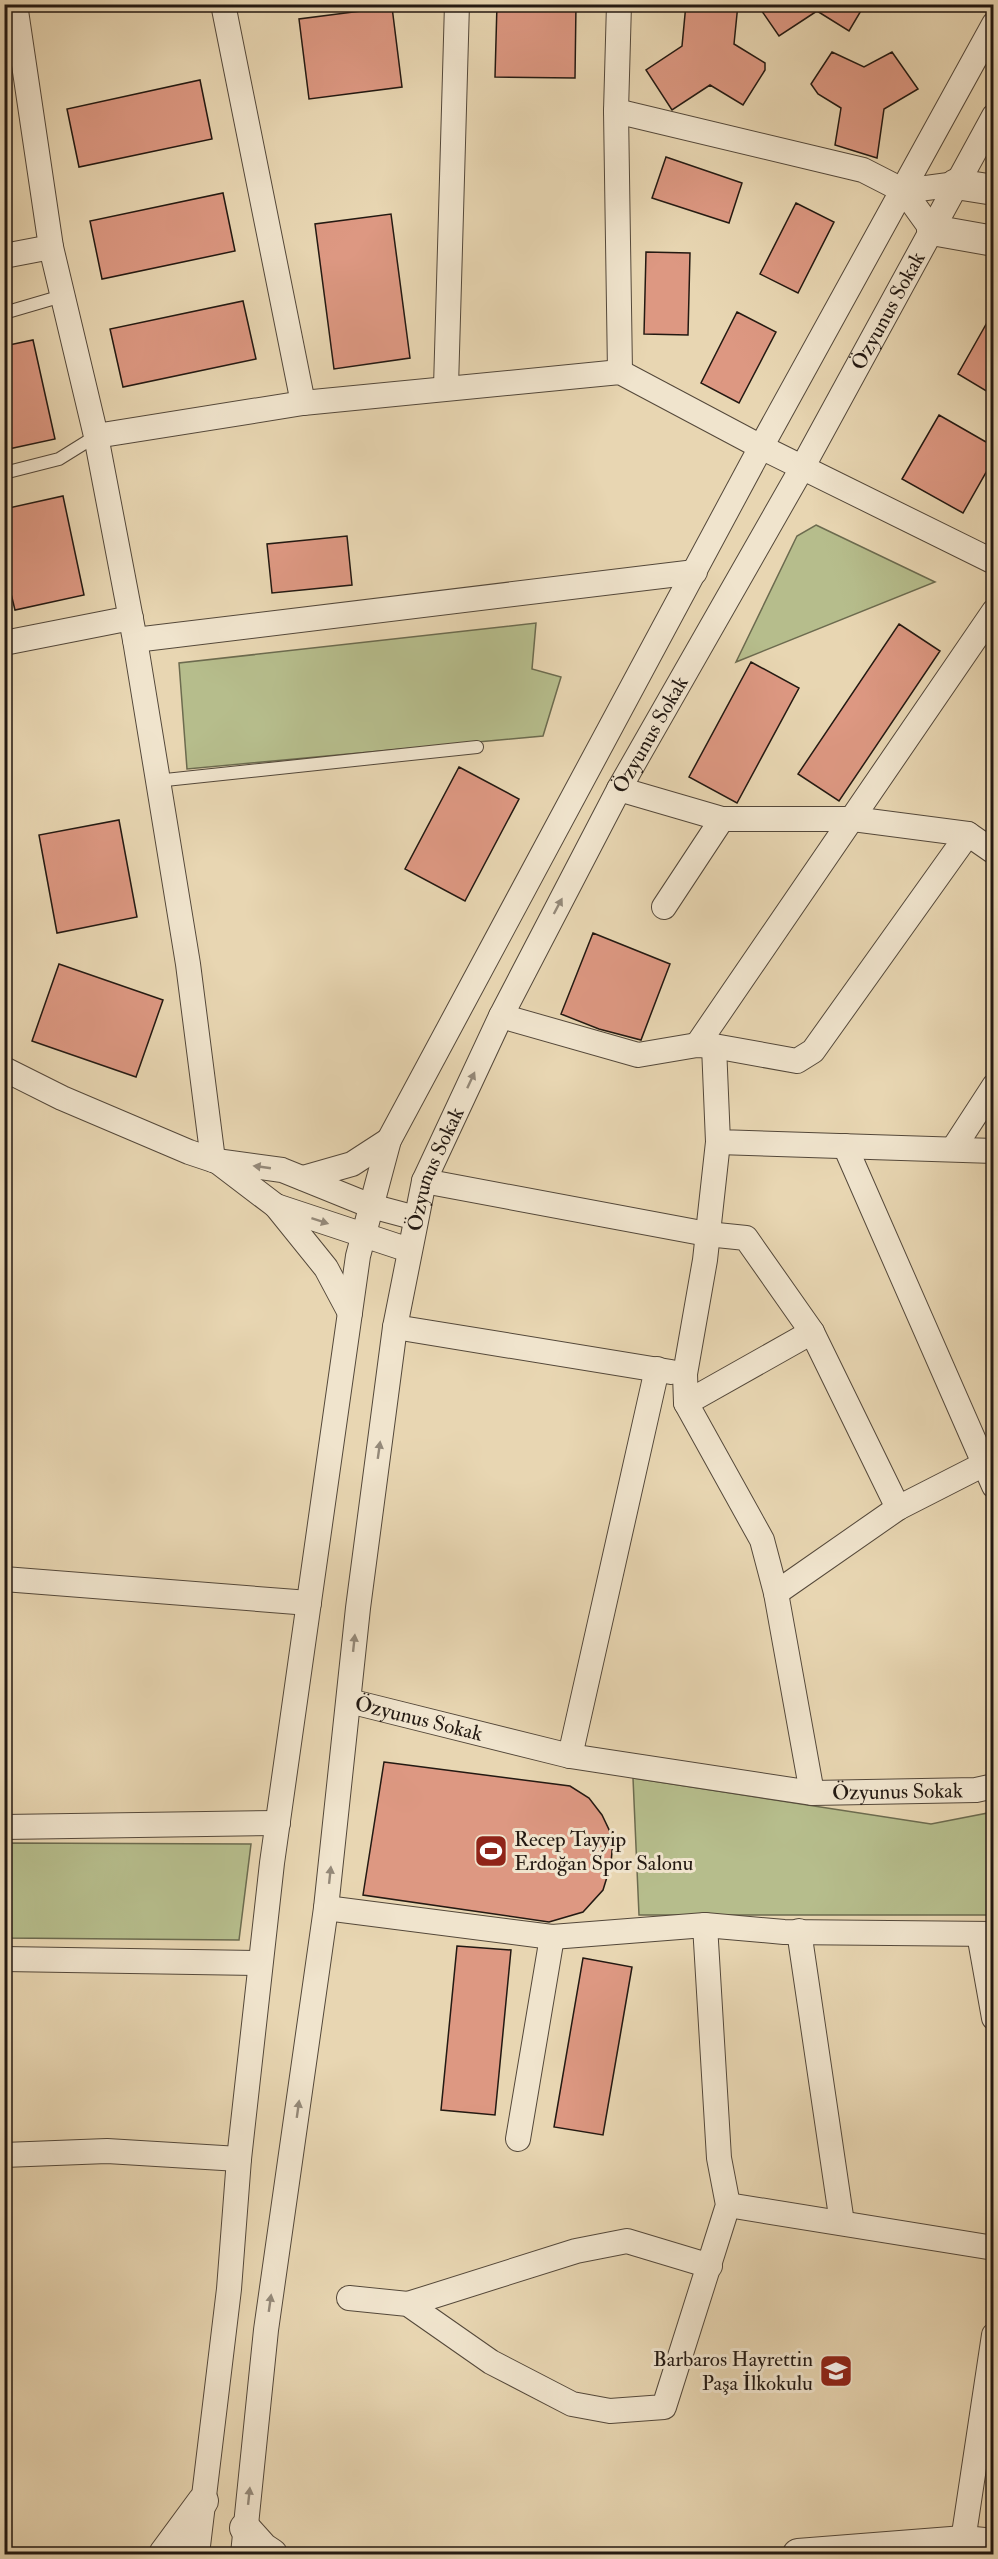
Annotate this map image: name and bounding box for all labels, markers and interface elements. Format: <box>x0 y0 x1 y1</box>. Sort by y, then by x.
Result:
street label: Özyunus Sokak <box>845 247 931 375</box>
street label: Özyunus Sokak <box>606 671 695 798</box>
one-way arrow <box>553 897 563 914</box>
one-way arrow <box>466 1071 476 1089</box>
street label: Özyunus Sokak <box>401 1103 471 1234</box>
one-way arrow <box>252 1162 271 1171</box>
one-way arrow <box>311 1217 329 1226</box>
one-way arrow <box>374 1440 384 1459</box>
one-way arrow <box>349 1634 359 1653</box>
street label: Özyunus Sokak <box>352 1690 486 1748</box>
street label: Özyunus Sokak <box>832 1777 963 1807</box>
place label: Recep Tayyip Erdoğan Spor Salonu <box>514 1826 694 1877</box>
sports icon: Recep Tayyip Erdoğan Spor Salonu <box>473 1833 509 1869</box>
one-way arrow <box>325 1865 334 1884</box>
one-way arrow <box>293 2100 302 2119</box>
one-way arrow <box>266 2293 275 2312</box>
place label: Barbaros Hayrettin Paşa İlkokulu <box>653 2346 813 2397</box>
school or university icon: Barbaros Hayrettin Paşa İlkokulu <box>818 2353 854 2389</box>
one-way arrow <box>244 2487 254 2506</box>

